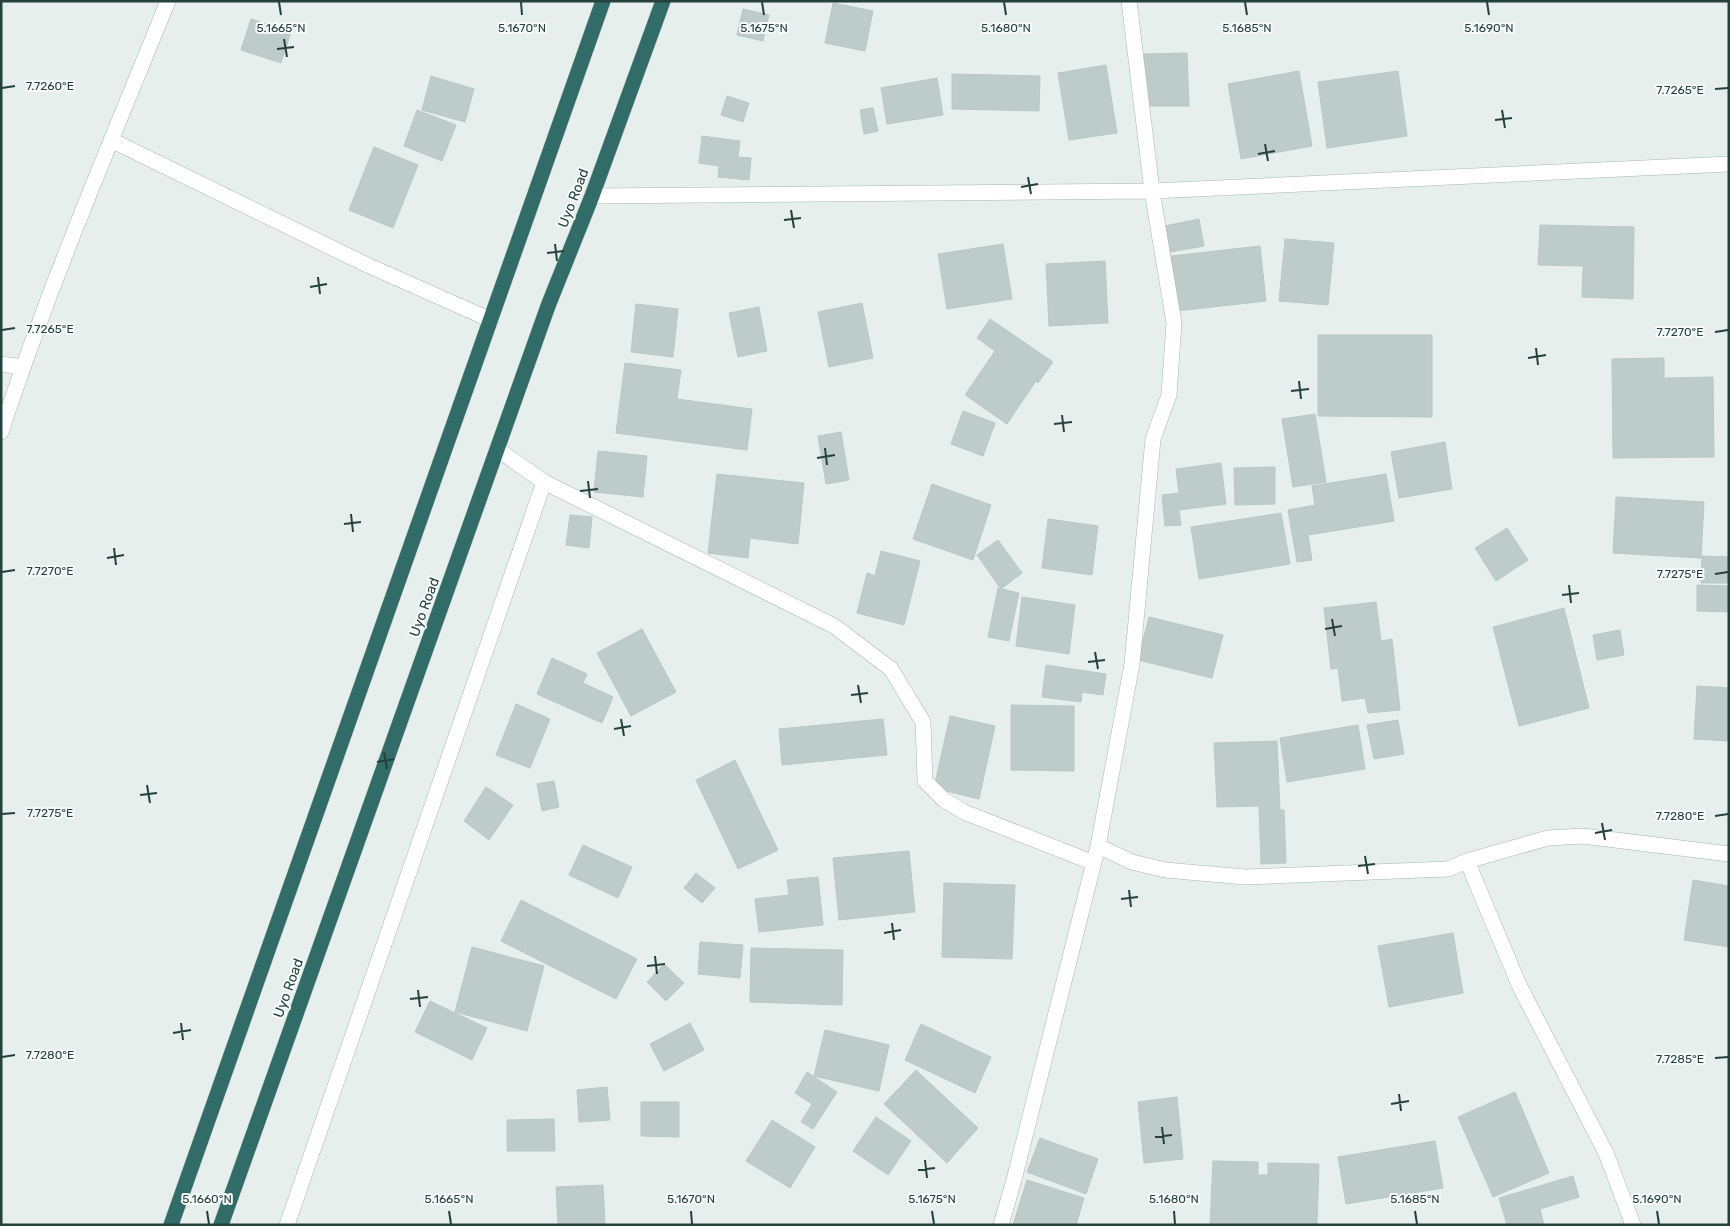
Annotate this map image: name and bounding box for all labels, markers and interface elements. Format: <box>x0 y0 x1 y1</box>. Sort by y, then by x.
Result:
text: 5.1665°N <box>257 21 305 35</box>
text: 5.1670°N <box>498 21 546 35</box>
text: 5.1675°N <box>740 21 788 35</box>
text: 5.1680°N <box>981 21 1031 35</box>
text: 5.1685°N <box>1222 21 1272 35</box>
text: 5.1690°N <box>1464 21 1514 35</box>
text: 7.7260°E <box>26 79 74 93</box>
text: 7.7265°E <box>1656 83 1704 97</box>
street label: Uyo Road <box>554 166 593 230</box>
text: 7.7265°E <box>26 322 74 336</box>
text: 7.7270°E <box>1657 325 1703 339</box>
text: 7.7270°E <box>27 564 73 578</box>
text: 7.7275°E <box>1657 567 1703 581</box>
street label: Uyo Road <box>406 575 443 639</box>
text: 7.7275°E <box>27 806 73 820</box>
text: 7.7280°E <box>1656 809 1704 823</box>
street label: Uyo Road <box>270 956 307 1020</box>
text: 7.7280°E <box>26 1048 74 1062</box>
text: 7.7285°E <box>1656 1052 1704 1066</box>
text: 5.1660°N <box>182 1192 232 1206</box>
text: 5.1665°N <box>425 1192 473 1206</box>
text: 5.1670°N <box>667 1192 715 1206</box>
text: 5.1675°N <box>908 1192 956 1206</box>
text: 5.1680°N <box>1149 1192 1199 1206</box>
text: 5.1685°N <box>1390 1192 1440 1206</box>
text: 5.1690°N <box>1632 1192 1682 1206</box>

